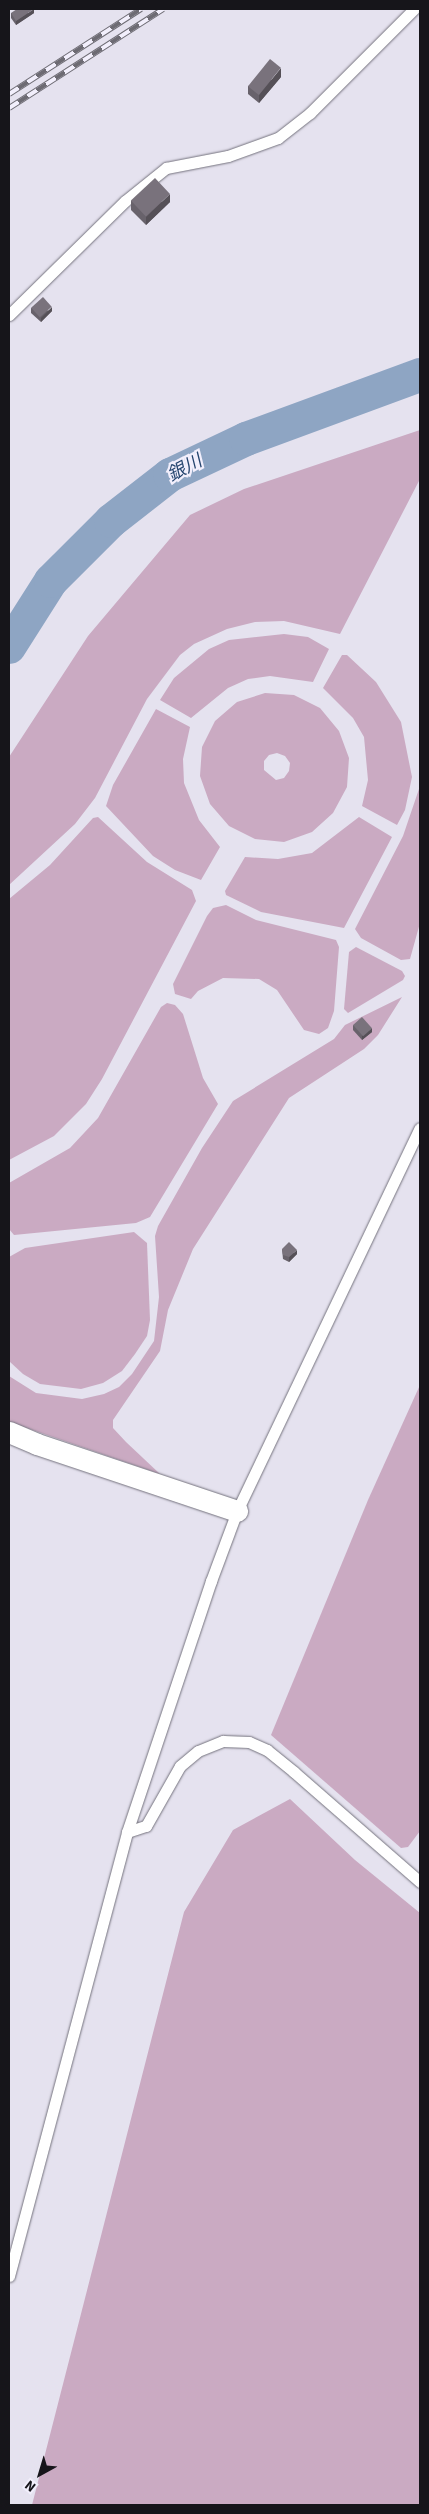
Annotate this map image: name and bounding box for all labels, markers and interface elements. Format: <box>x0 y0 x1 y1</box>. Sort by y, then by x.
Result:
water label: 銀川 <box>164 451 206 487</box>
north arrow <box>15 2449 65 2499</box>
text: N <box>21 2475 40 2496</box>

